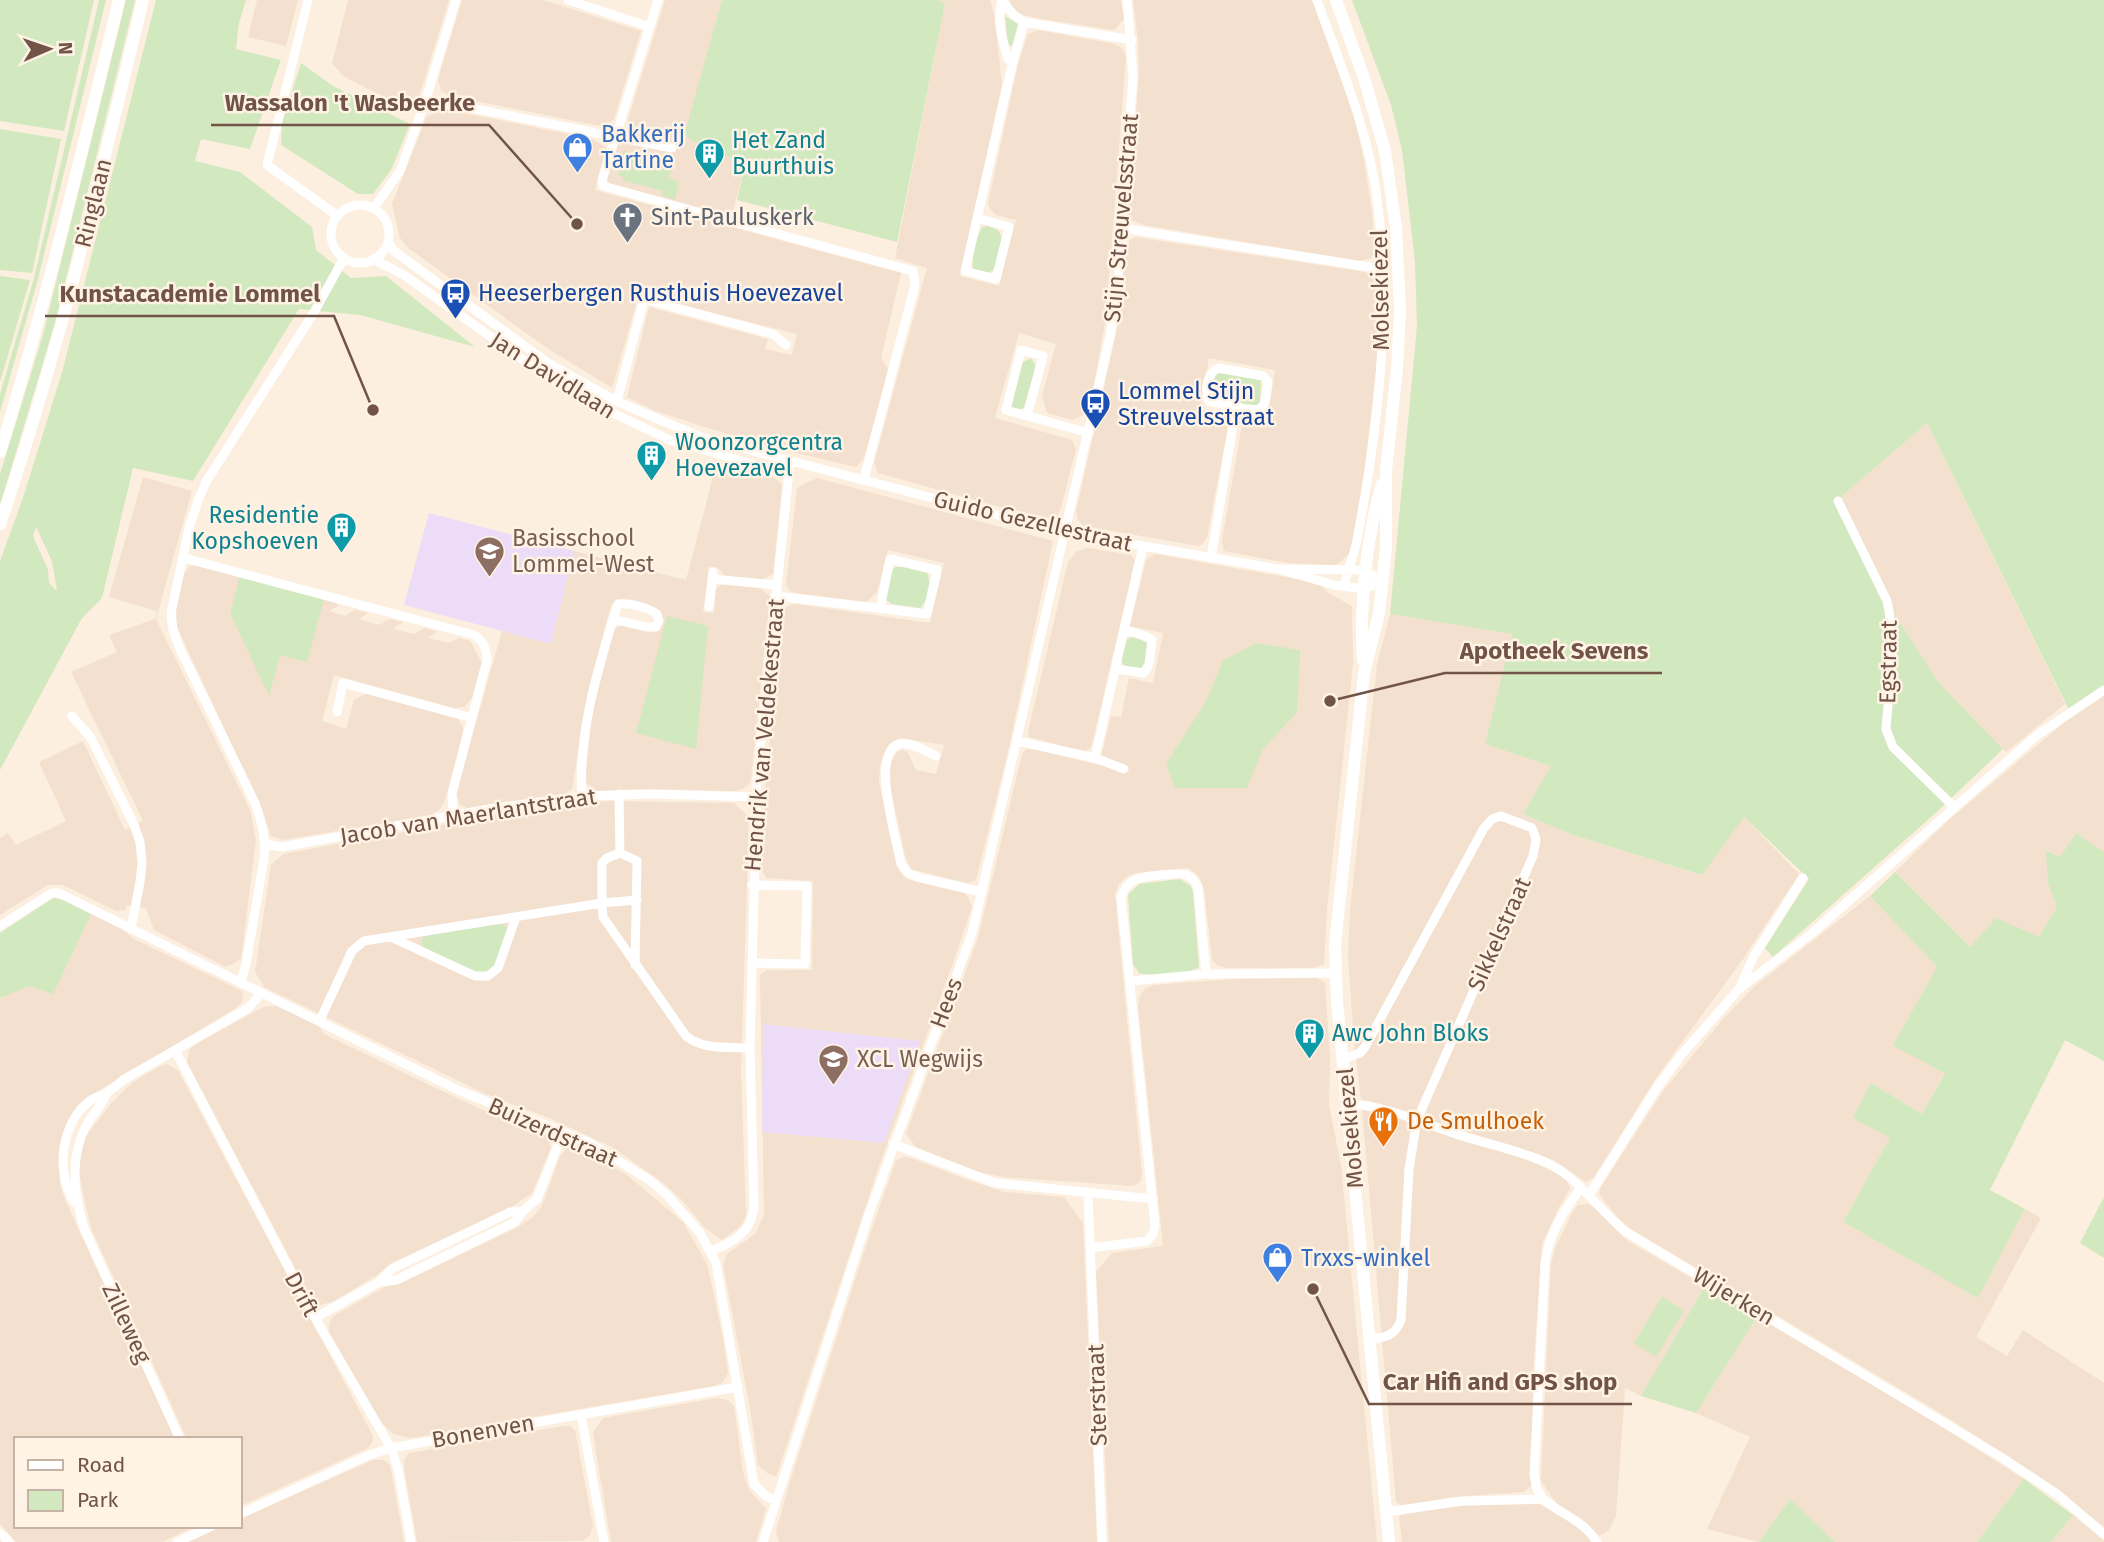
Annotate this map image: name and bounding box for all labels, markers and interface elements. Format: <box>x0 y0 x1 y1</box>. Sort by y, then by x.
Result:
north arrow <box>14 14 84 84</box>
text: N <box>54 42 77 55</box>
callout: Wassalon 't Wasbeerke <box>211 80 489 125</box>
text: Wassalon 't Wasbeerke <box>225 89 475 117</box>
street label: Stijn Streuvelsstraat <box>1098 112 1144 324</box>
place label: Bakkerij Tartine <box>601 120 685 174</box>
place label: Het Zand Buurthuis <box>732 126 834 180</box>
shop icon: Bakkerij Tartine <box>561 130 595 174</box>
building icon: Het Zand Buurthuis <box>692 136 726 180</box>
street label: Ringlaan <box>68 156 118 250</box>
church icon: Sint-Pauluskerk <box>611 200 645 244</box>
place label: Sint-Pauluskerk <box>651 203 814 231</box>
street label: Molsekiezel <box>1365 229 1395 351</box>
callout: Kunstacademie Lommel <box>45 271 334 316</box>
bus stop icon: Heeserbergen Rusthuis Hoevezavel <box>438 276 472 320</box>
place label: Heeserbergen Rusthuis Hoevezavel <box>478 279 844 307</box>
text: Kunstacademie Lommel <box>60 280 321 308</box>
street label: Jan Davidlaan <box>485 325 621 425</box>
place label: Lommel Stijn Streuvelsstraat <box>1118 377 1275 431</box>
bus stop icon: Lommel Stijn Streuvelsstraat <box>1078 387 1112 431</box>
place label: Woonzorgcentra Hoevezavel <box>675 428 843 482</box>
building icon: Woonzorgcentra Hoevezavel <box>635 438 669 482</box>
street label: Guido Gezellestraat <box>931 485 1136 558</box>
place label: Residentie Kopshoeven <box>191 501 319 555</box>
building icon: Residentie Kopshoeven <box>325 511 359 555</box>
place label: Basisschool Lommel-West <box>512 524 655 578</box>
school or university icon: Basisschool Lommel-West <box>472 534 506 578</box>
street label: Hendrik van Veldekestraat <box>738 597 790 873</box>
street label: Egstraat <box>1873 619 1903 704</box>
callout: Apotheek Sevens <box>1445 628 1662 673</box>
text: Apotheek Sevens <box>1459 637 1649 665</box>
street label: Jacob van Maerlantstraat <box>338 782 599 850</box>
street label: Sikkelstraat <box>1461 872 1537 995</box>
street label: Hees <box>924 974 968 1032</box>
building icon: Awc John Bloks <box>1292 1016 1326 1060</box>
place label: Awc John Bloks <box>1332 1019 1489 1047</box>
school or university icon: XCL Wegwijs <box>817 1042 851 1086</box>
place label: XCL Wegwijs <box>857 1045 983 1073</box>
street label: Molsekiezel <box>1331 1066 1369 1190</box>
street label: Buizerdstraat <box>484 1091 623 1173</box>
restaurant icon: De Smulhoek <box>1367 1104 1401 1148</box>
place label: De Smulhoek <box>1407 1107 1544 1135</box>
shop icon: Trxxs-winkel <box>1261 1241 1295 1285</box>
place label: Trxxs-winkel <box>1301 1244 1431 1272</box>
street label: Wijerken <box>1688 1261 1780 1331</box>
street label: Drift <box>279 1267 326 1322</box>
street label: Zilleweg <box>96 1278 158 1368</box>
street label: Sterstraat <box>1081 1343 1113 1446</box>
callout: Car Hifi and GPS shop <box>1369 1359 1632 1404</box>
text: Car Hifi and GPS shop <box>1383 1368 1617 1396</box>
street label: Bonenven <box>429 1408 537 1454</box>
legend <box>14 1437 242 1528</box>
text: Road <box>77 1452 125 1478</box>
text: Park <box>77 1487 119 1513</box>

